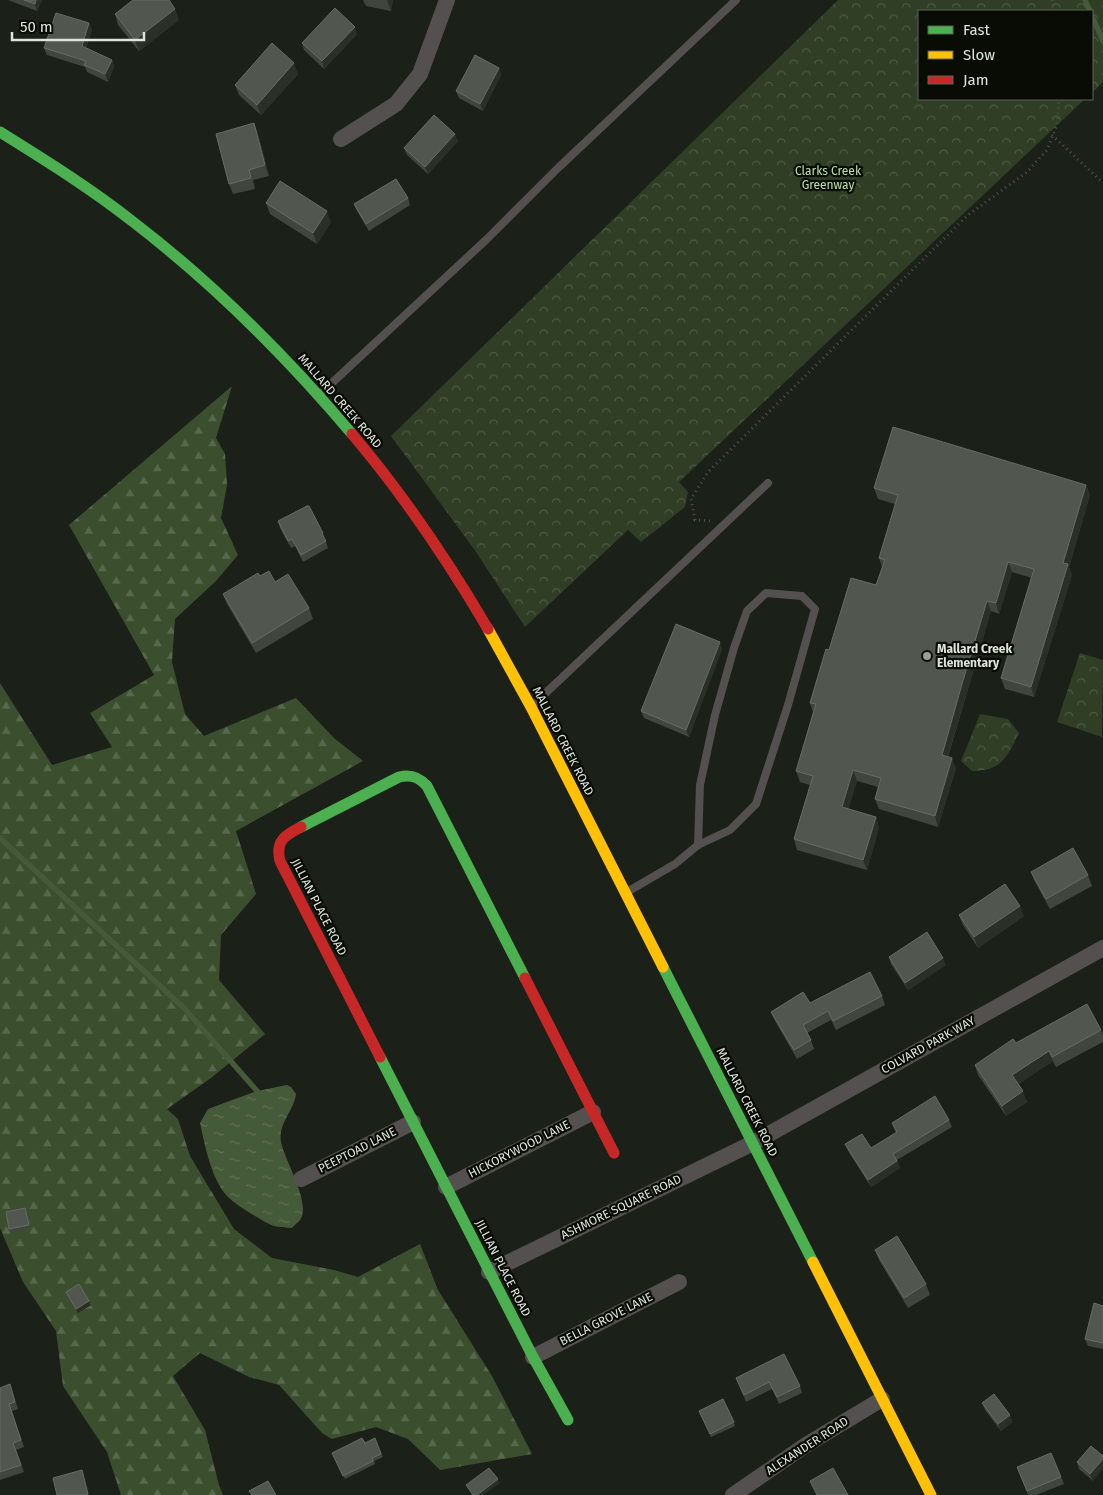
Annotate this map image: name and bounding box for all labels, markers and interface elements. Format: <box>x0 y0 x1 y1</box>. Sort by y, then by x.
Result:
scale bar <box>12 10 145 42</box>
legend <box>918 10 1093 100</box>
text: 50 m <box>20 18 53 36</box>
text: Fast <box>963 21 990 39</box>
text: Slow <box>963 46 995 64</box>
text: Jam <box>963 71 989 89</box>
park label: Clarks Creek Greenway <box>795 164 862 192</box>
street label: MALLARD CREEK ROAD <box>295 351 385 451</box>
place label: Mallard Creek Elementary <box>937 642 1012 670</box>
marker: Mallard Creek Elementary <box>921 650 933 662</box>
street label: MALLARD CREEK ROAD <box>529 684 597 798</box>
street label: JILLIAN PLACE ROAD <box>288 856 350 958</box>
street label: COLVARD PARK WAY <box>879 1013 978 1077</box>
street label: MALLARD CREEK ROAD <box>713 1045 781 1159</box>
street label: HICKORYWOOD LANE <box>466 1117 572 1181</box>
street label: PEEPTOAD LANE <box>316 1124 398 1176</box>
street label: ASHMORE SQUARE ROAD <box>558 1172 684 1242</box>
street label: JILLIAN PLACE ROAD <box>472 1217 534 1319</box>
street label: BELLA GROVE LANE <box>557 1290 655 1348</box>
street label: ALEXANDER ROAD <box>763 1414 851 1478</box>

